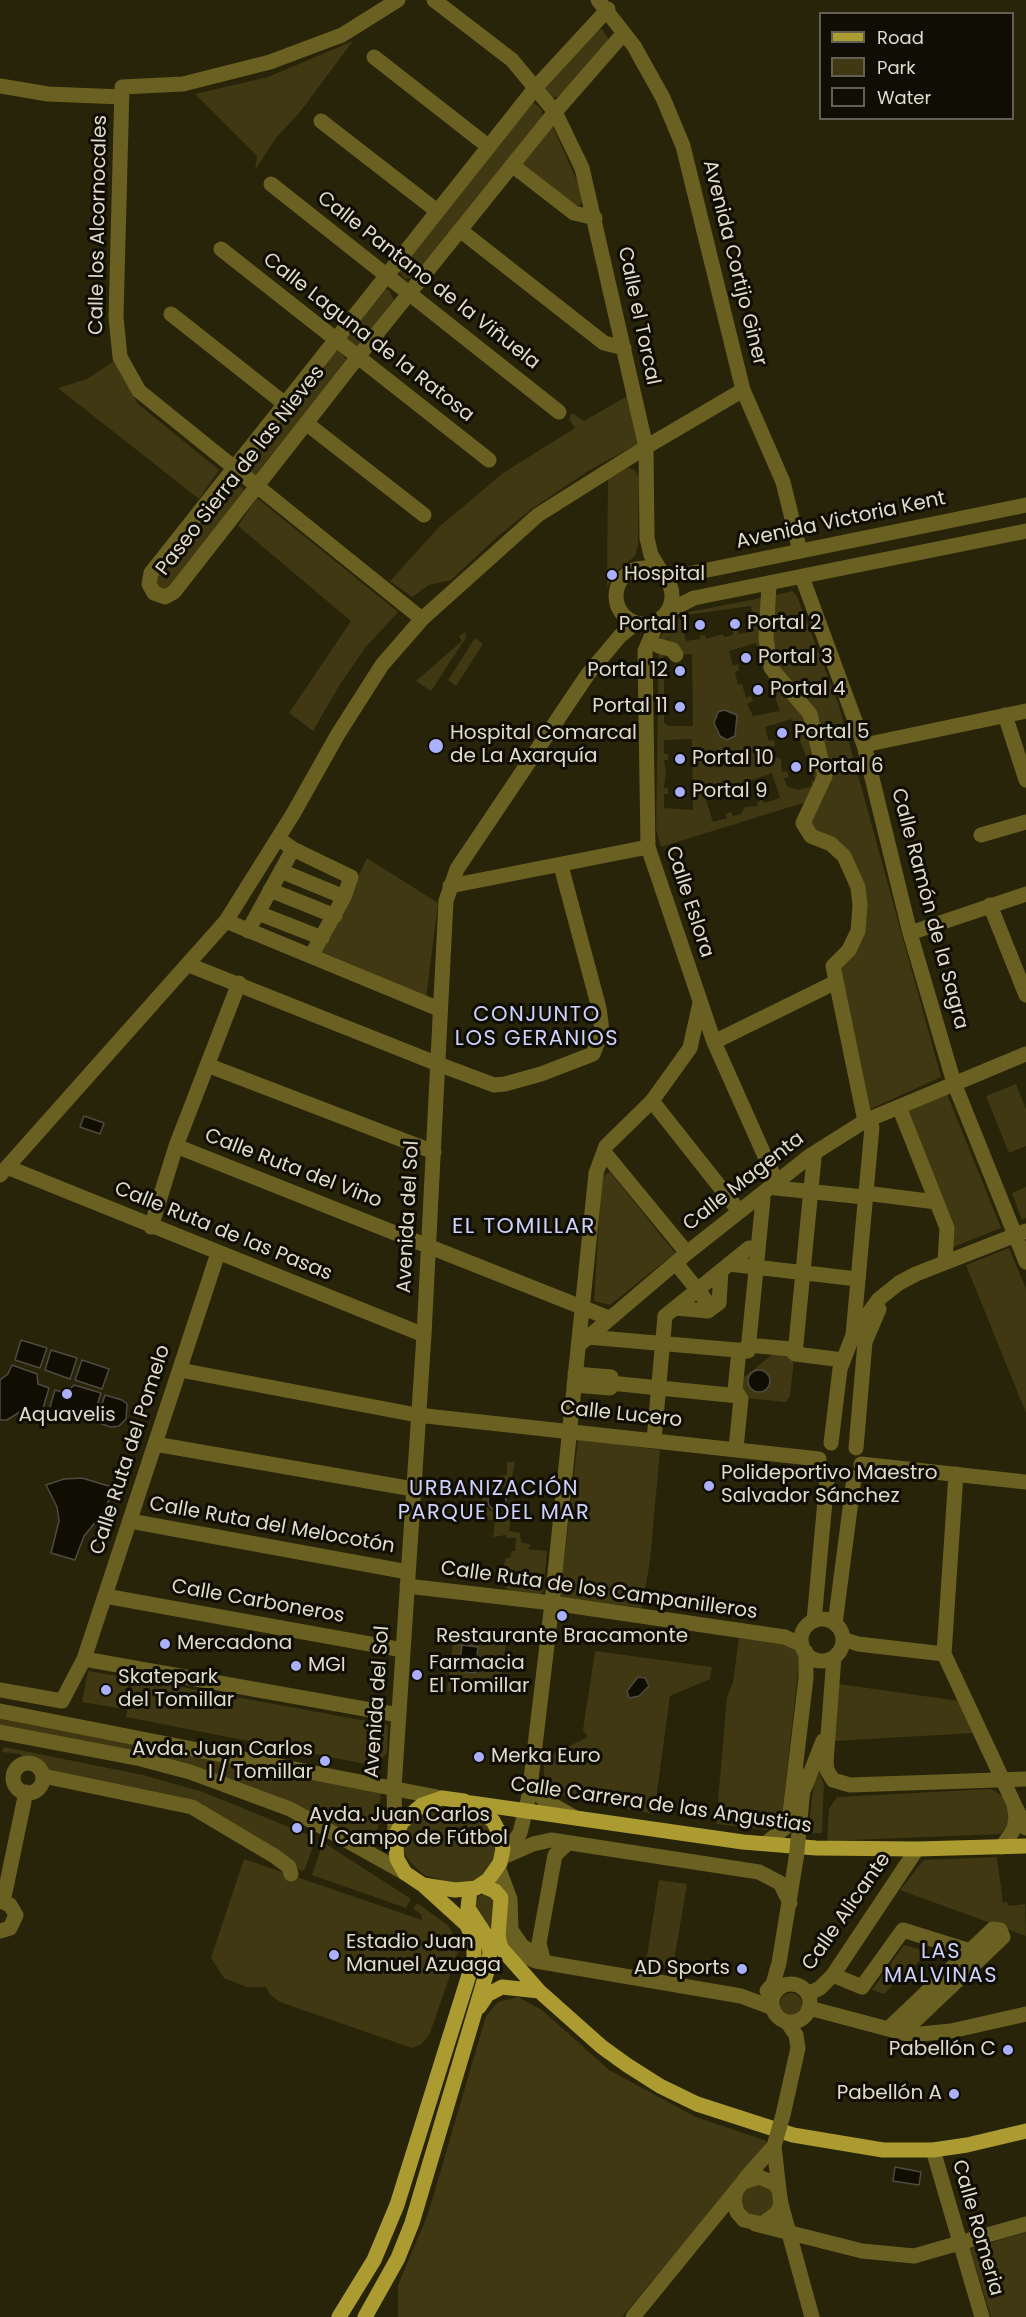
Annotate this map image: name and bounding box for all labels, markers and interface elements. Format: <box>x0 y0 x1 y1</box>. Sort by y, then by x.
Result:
legend <box>819 12 1014 120</box>
text: Road <box>877 25 924 50</box>
text: Park <box>877 55 916 80</box>
text: Water <box>877 85 931 110</box>
street label: Calle los Alcornocales <box>85 115 113 335</box>
street label: Avenida Cortijo Giner <box>697 158 771 368</box>
street label: Calle Pantano de la Viñuela <box>312 187 544 375</box>
street label: Calle el Torcal <box>612 245 664 387</box>
street label: Calle Laguna de la Ratosa <box>258 248 478 428</box>
street label: Paseo Sierra de las Nieves <box>152 361 330 581</box>
street label: Avenida Victoria Kent <box>734 487 948 555</box>
place label: Hospital <box>624 563 705 587</box>
marker: Hospital <box>605 568 619 582</box>
place label: Portal 2 <box>747 612 821 636</box>
place label: Portal 1 <box>619 613 688 637</box>
marker: Portal 2 <box>728 617 742 631</box>
marker: Portal 1 <box>693 618 707 632</box>
place label: Portal 3 <box>758 646 833 670</box>
marker: Portal 3 <box>739 651 753 665</box>
place label: Portal 12 <box>587 659 668 683</box>
marker: Portal 12 <box>673 664 687 678</box>
place label: Portal 4 <box>770 678 845 702</box>
marker: Portal 4 <box>751 683 765 697</box>
place label: Portal 11 <box>592 695 668 719</box>
marker: Portal 11 <box>673 700 687 714</box>
place label: Portal 5 <box>794 721 869 745</box>
place label: Hospital Comarcal de La Axarquía <box>450 722 637 769</box>
marker: Portal 5 <box>775 726 789 740</box>
marker: Hospital Comarcal de La Axarquía <box>427 737 445 755</box>
place label: Portal 10 <box>692 747 774 771</box>
marker: Portal 10 <box>673 752 687 766</box>
place label: Portal 6 <box>808 755 884 779</box>
marker: Portal 6 <box>789 760 803 774</box>
place label: Portal 9 <box>692 780 767 804</box>
marker: Portal 9 <box>673 785 687 799</box>
street label: Calle Ramón de la Sagra <box>885 786 973 1032</box>
street label: Calle Eslora <box>660 843 718 961</box>
district label: CONJUNTO LOS GERANIOS <box>455 1003 619 1053</box>
street label: Calle Ruta del Vino <box>201 1124 385 1214</box>
street label: Calle Magenta <box>679 1127 809 1237</box>
street label: Avenida del Sol <box>393 1140 425 1294</box>
street label: Calle Ruta de las Pasas <box>111 1177 335 1287</box>
district label: EL TOMILLAR <box>452 1214 596 1240</box>
street label: Calle Ruta del Pomelo <box>86 1342 176 1558</box>
marker: Aquavelis <box>60 1387 74 1401</box>
street label: Calle Lucero <box>559 1397 683 1433</box>
place label: Aquavelis <box>18 1404 116 1428</box>
place label: Polideportivo Maestro Salvador Sánchez <box>721 1462 938 1509</box>
district label: URBANIZACIÓN PARQUE DEL MAR <box>398 1477 590 1527</box>
marker: Polideportivo Maestro Salvador Sánchez <box>702 1479 716 1493</box>
street label: Calle Ruta del Melocotón <box>147 1493 397 1559</box>
street label: Calle Ruta de los Campanilleros <box>439 1557 759 1625</box>
street label: Calle Carboneros <box>170 1575 346 1629</box>
marker: Restaurante Bracamonte <box>555 1609 569 1623</box>
street label: Avenida del Sol <box>361 1625 395 1779</box>
place label: Restaurante Bracamonte <box>436 1625 688 1649</box>
place label: Mercadona <box>177 1632 292 1656</box>
marker: Mercadona <box>158 1637 172 1651</box>
place label: Farmacia El Tomillar <box>429 1652 529 1699</box>
place label: MGI <box>308 1654 346 1678</box>
marker: MGI <box>289 1659 303 1673</box>
place label: Skatepark del Tomillar <box>118 1666 234 1713</box>
marker: Farmacia El Tomillar <box>410 1668 424 1682</box>
marker: Skatepark del Tomillar <box>99 1683 113 1697</box>
place label: Avda. Juan Carlos I / Tomillar <box>132 1738 313 1785</box>
place label: Merka Euro <box>491 1745 601 1769</box>
marker: Merka Euro <box>472 1750 486 1764</box>
marker: Avda. Juan Carlos I / Tomillar <box>318 1754 332 1768</box>
street label: Calle Carrera de las Angustias <box>509 1773 813 1839</box>
place label: Avda. Juan Carlos I / Campo de Fútbol <box>309 1804 508 1851</box>
marker: Avda. Juan Carlos I / Campo de Fútbol <box>290 1821 304 1835</box>
street label: Calle Alicante <box>798 1849 896 1975</box>
place label: Estadio Juan Manuel Azuaga <box>346 1931 501 1978</box>
district label: LAS MALVINAS <box>884 1940 998 1990</box>
marker: Estadio Juan Manuel Azuaga <box>327 1948 341 1962</box>
place label: AD Sports <box>634 1957 730 1981</box>
marker: AD Sports <box>735 1962 749 1976</box>
place label: Pabellón C <box>889 2038 996 2062</box>
marker: Pabellón C <box>1001 2043 1015 2057</box>
place label: Pabellón A <box>837 2082 942 2106</box>
marker: Pabellón A <box>947 2087 961 2101</box>
street label: Calle Romeria <box>946 2157 1008 2299</box>

